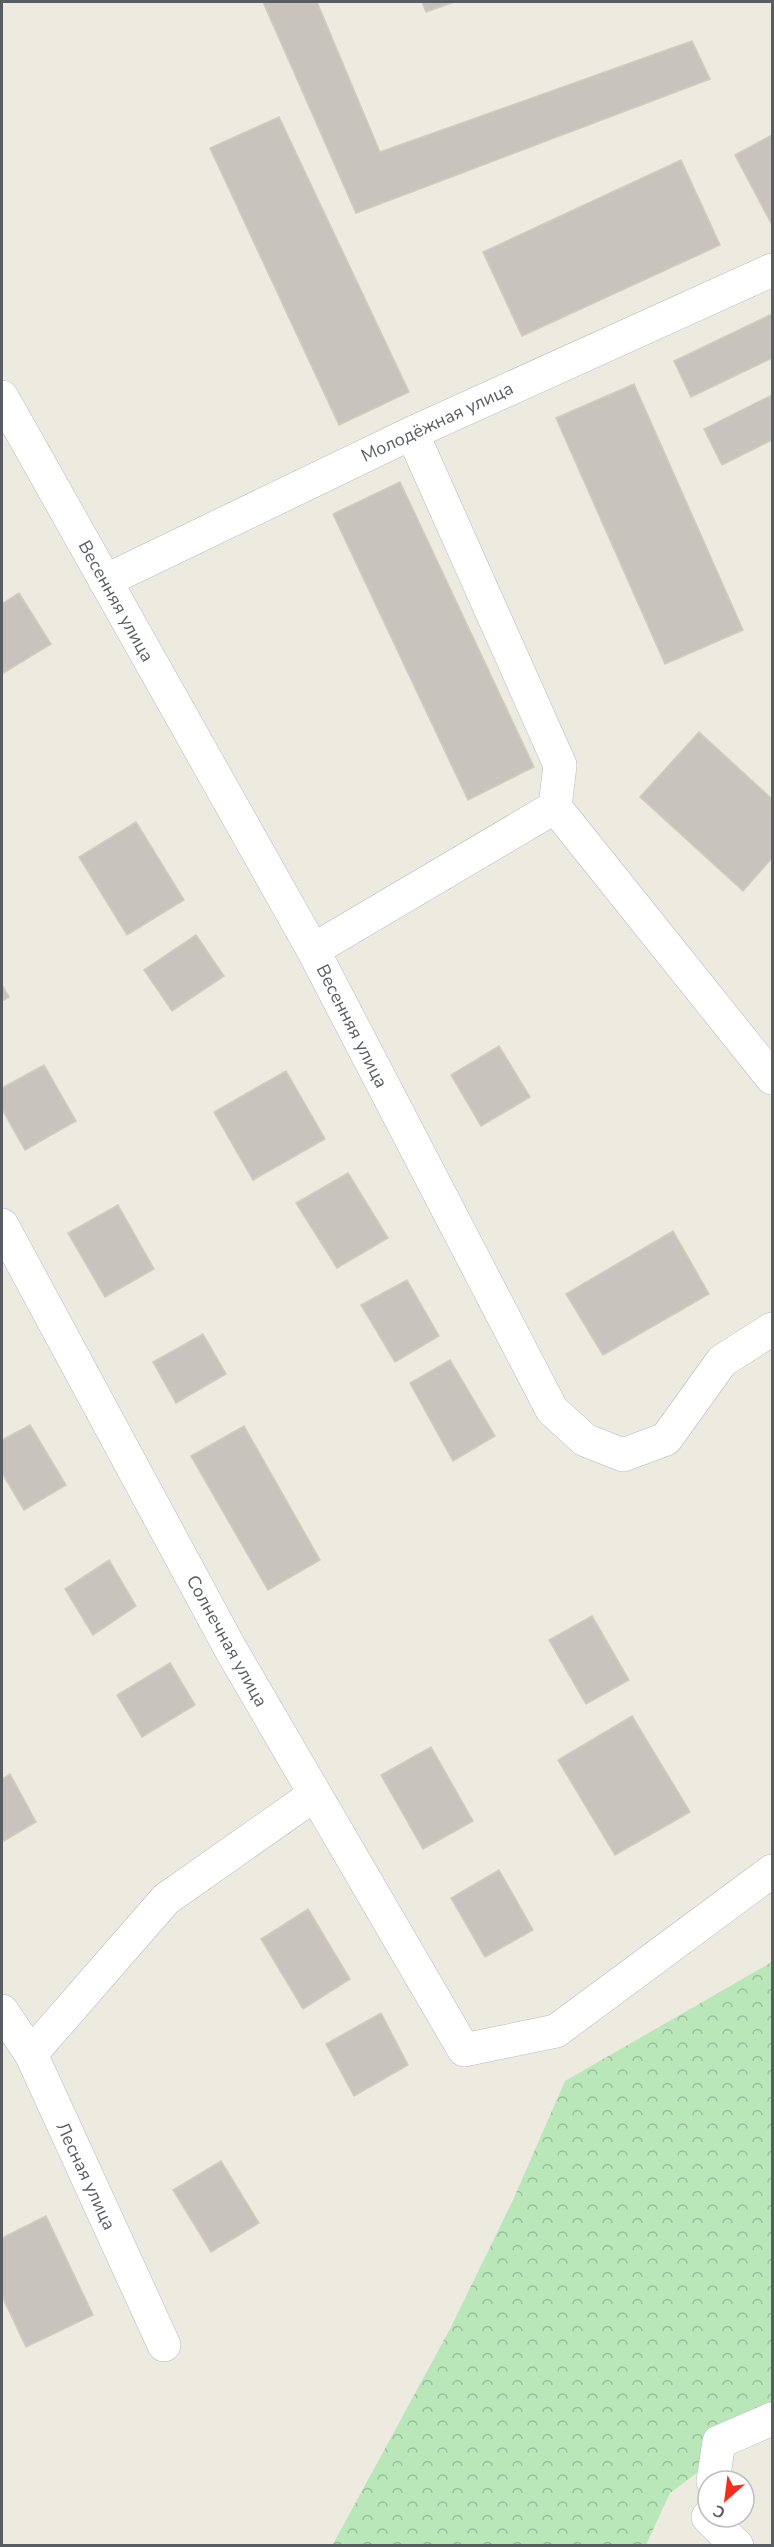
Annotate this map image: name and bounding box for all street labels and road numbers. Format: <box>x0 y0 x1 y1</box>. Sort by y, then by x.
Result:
street label: Молодёжная улица <box>357 376 517 468</box>
street label: Весенняя улица <box>73 536 159 666</box>
street label: Весенняя улица <box>311 960 393 1092</box>
street label: Солнечная улица <box>181 1571 273 1711</box>
street label: Лесная улица <box>51 2118 121 2234</box>

